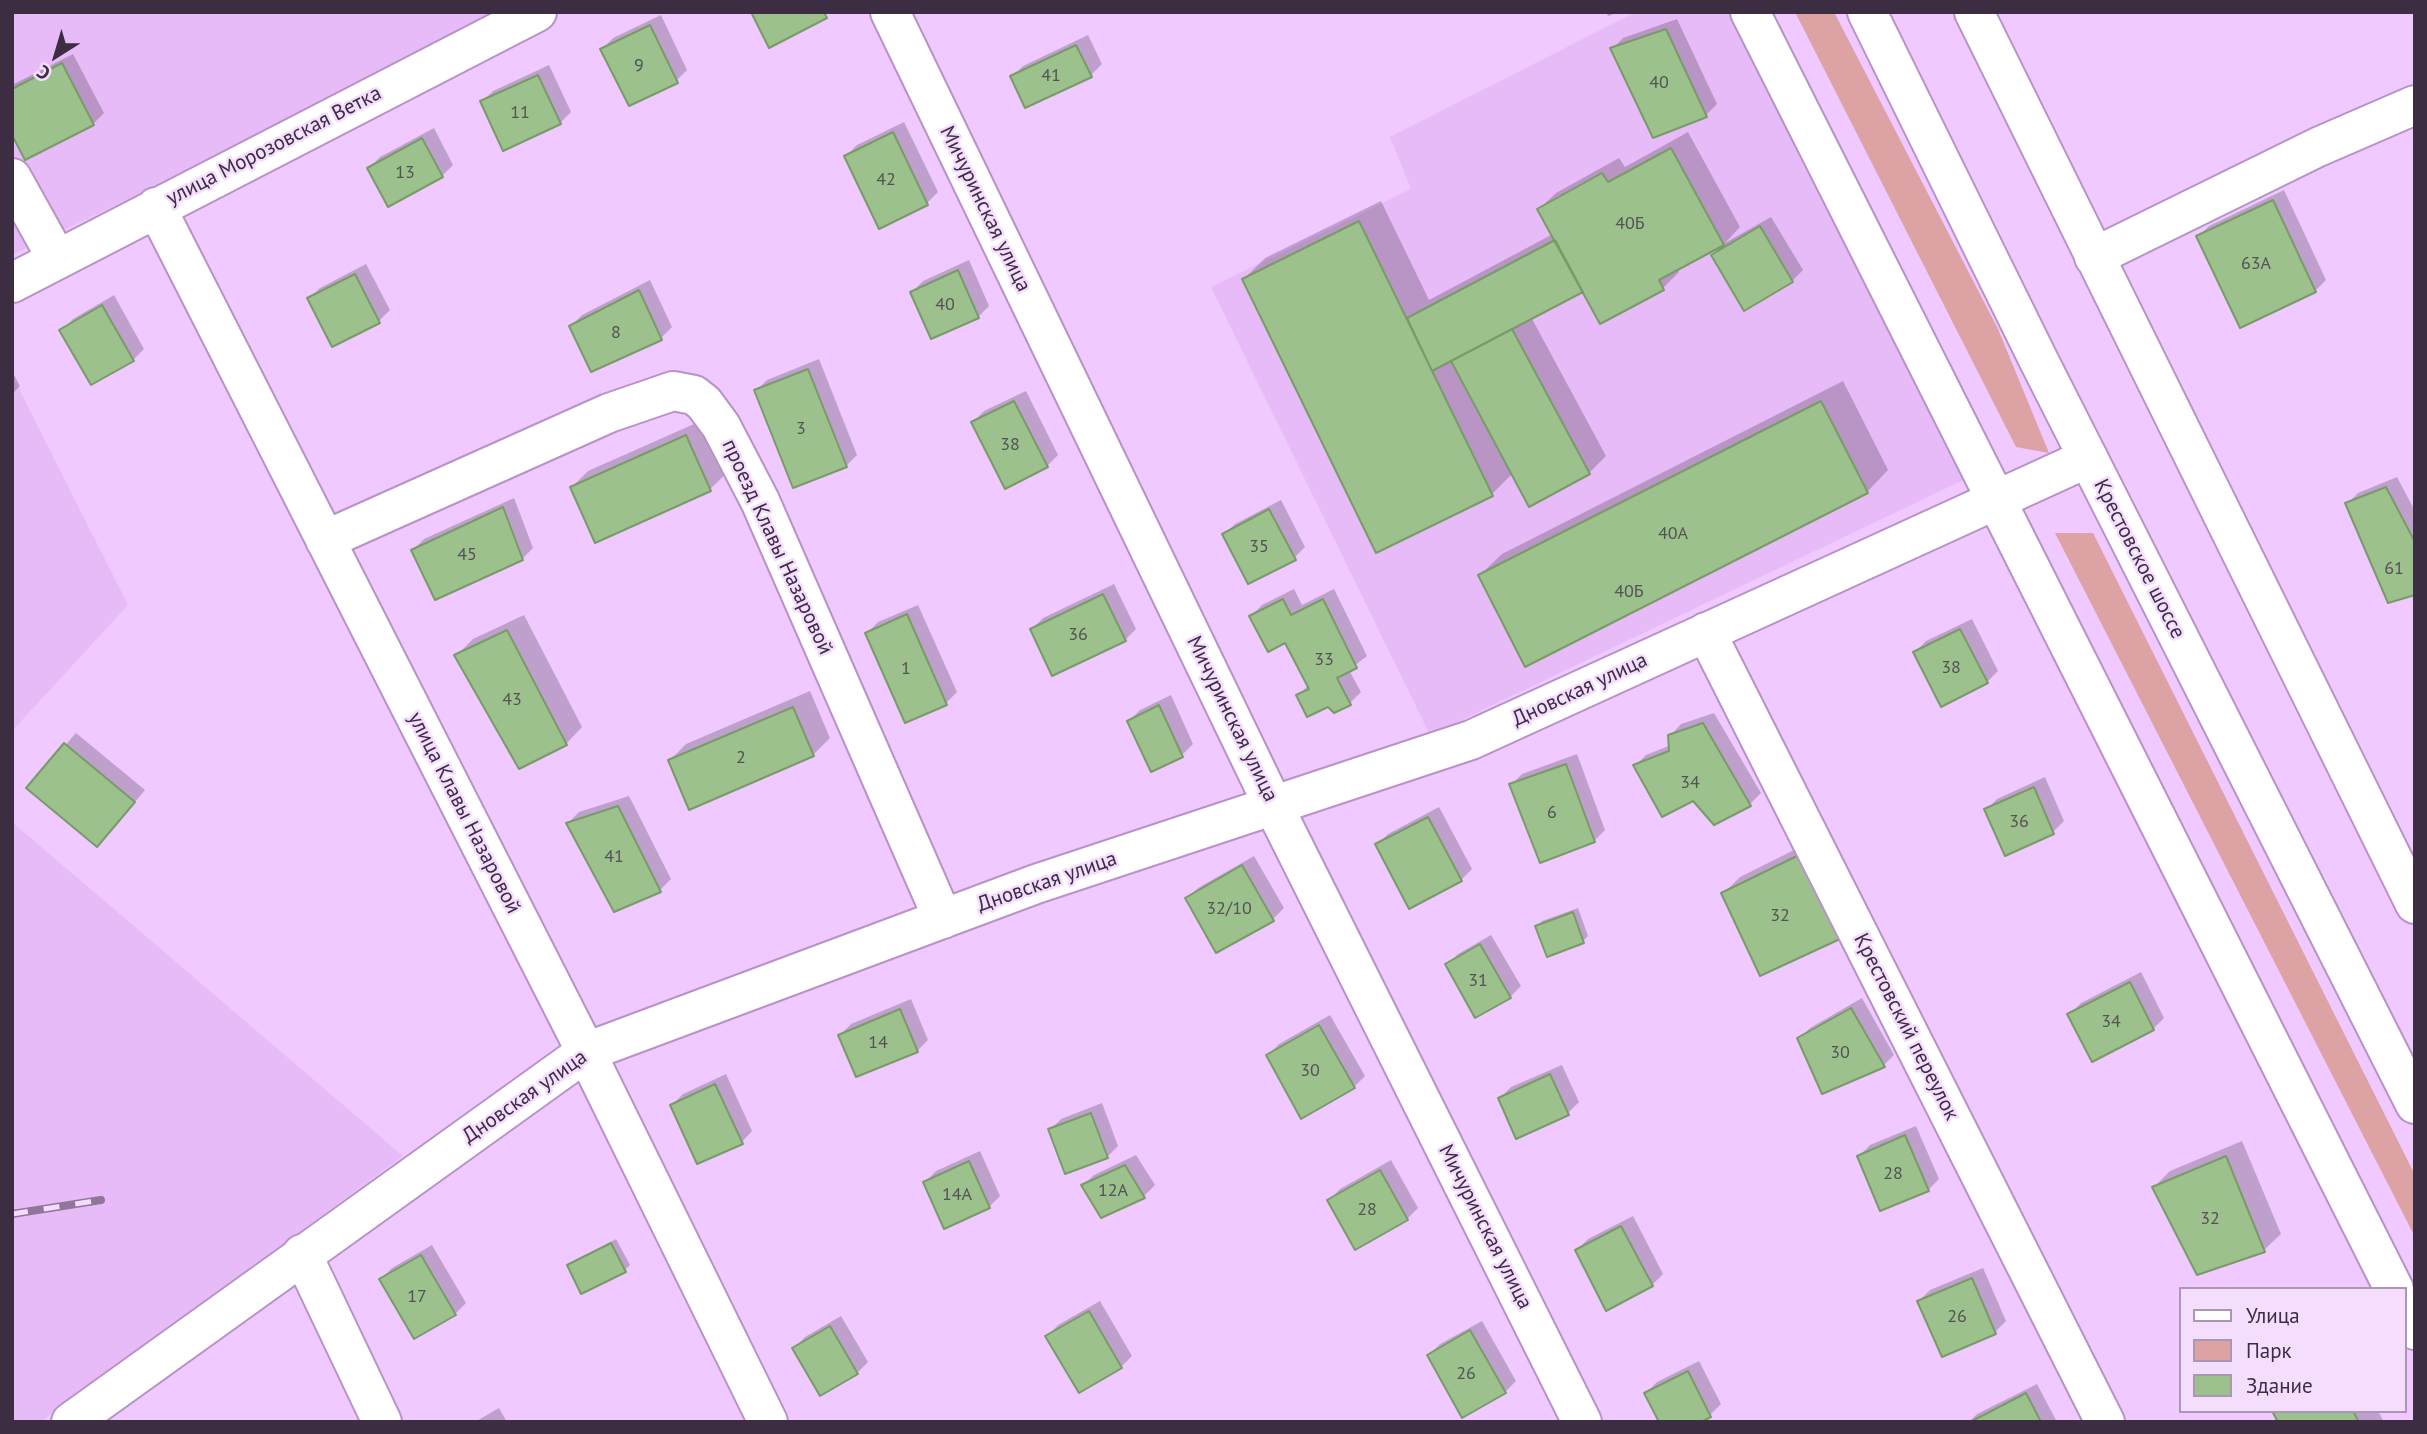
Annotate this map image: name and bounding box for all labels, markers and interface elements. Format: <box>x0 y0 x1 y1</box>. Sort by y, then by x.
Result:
north arrow <box>21 21 91 91</box>
house number: 9 <box>634 55 644 77</box>
text: С <box>32 60 55 86</box>
house number: 41 <box>1041 65 1061 87</box>
house number: 40 <box>1649 72 1669 94</box>
street label: улица Морозовская Ветка <box>162 81 386 211</box>
house number: 11 <box>510 102 530 124</box>
street label: Мичуринская улица <box>934 122 1036 296</box>
house number: 13 <box>395 162 415 184</box>
house number: 42 <box>876 169 896 191</box>
house number: 40Б <box>1615 213 1645 235</box>
house number: 63А <box>2241 253 2271 275</box>
house number: 40 <box>935 294 955 316</box>
house number: 8 <box>611 322 621 344</box>
house number: 3 <box>796 418 806 440</box>
house number: 38 <box>1000 434 1020 456</box>
street label: проезд Клавы Назаровой <box>716 435 838 659</box>
street label: Крестовское шоссе <box>2088 475 2190 643</box>
house number: 40А <box>1658 523 1688 545</box>
house number: 35 <box>1249 536 1269 558</box>
house number: 45 <box>457 544 477 566</box>
house number: 61 <box>2384 558 2404 580</box>
house number: 40Б <box>1614 581 1644 603</box>
house number: 36 <box>1068 624 1088 646</box>
street label: Мичуринская улица <box>1181 632 1283 806</box>
street label: Дновская улица <box>1508 648 1652 732</box>
house number: 33 <box>1314 649 1334 671</box>
house number: 38 <box>1941 657 1961 679</box>
house number: 1 <box>901 658 911 680</box>
house number: 43 <box>502 689 522 711</box>
street label: улица Клавы Назаровой <box>402 708 526 918</box>
house number: 2 <box>736 747 746 769</box>
house number: 34 <box>1680 772 1700 794</box>
house number: 6 <box>1547 802 1557 824</box>
house number: 36 <box>2009 811 2029 833</box>
house number: 41 <box>604 846 624 868</box>
street label: Дновская улица <box>974 846 1120 918</box>
house number: 32/10 <box>1206 898 1252 920</box>
house number: 32 <box>1770 905 1790 927</box>
street label: Крестовский переулок <box>1848 929 1964 1125</box>
house number: 31 <box>1468 970 1488 992</box>
house number: 34 <box>2101 1011 2121 1033</box>
house number: 14 <box>868 1032 888 1054</box>
house number: 30 <box>1830 1042 1850 1064</box>
street label: Дновская улица <box>458 1045 592 1149</box>
house number: 30 <box>1300 1060 1320 1082</box>
street label: Мичуринская улица <box>1433 1141 1537 1313</box>
house number: 28 <box>1883 1163 1903 1185</box>
house number: 12А <box>1098 1180 1128 1202</box>
house number: 14А <box>942 1184 972 1206</box>
house number: 28 <box>1357 1199 1377 1221</box>
house number: 32 <box>2200 1208 2220 1230</box>
house number: 17 <box>407 1286 427 1308</box>
legend <box>2178 1287 2406 1413</box>
text: Улица <box>2246 1302 2300 1329</box>
house number: 26 <box>1947 1306 1967 1328</box>
text: Парк <box>2246 1337 2292 1364</box>
house number: 26 <box>1456 1363 1476 1385</box>
text: Здание <box>2246 1372 2313 1399</box>

